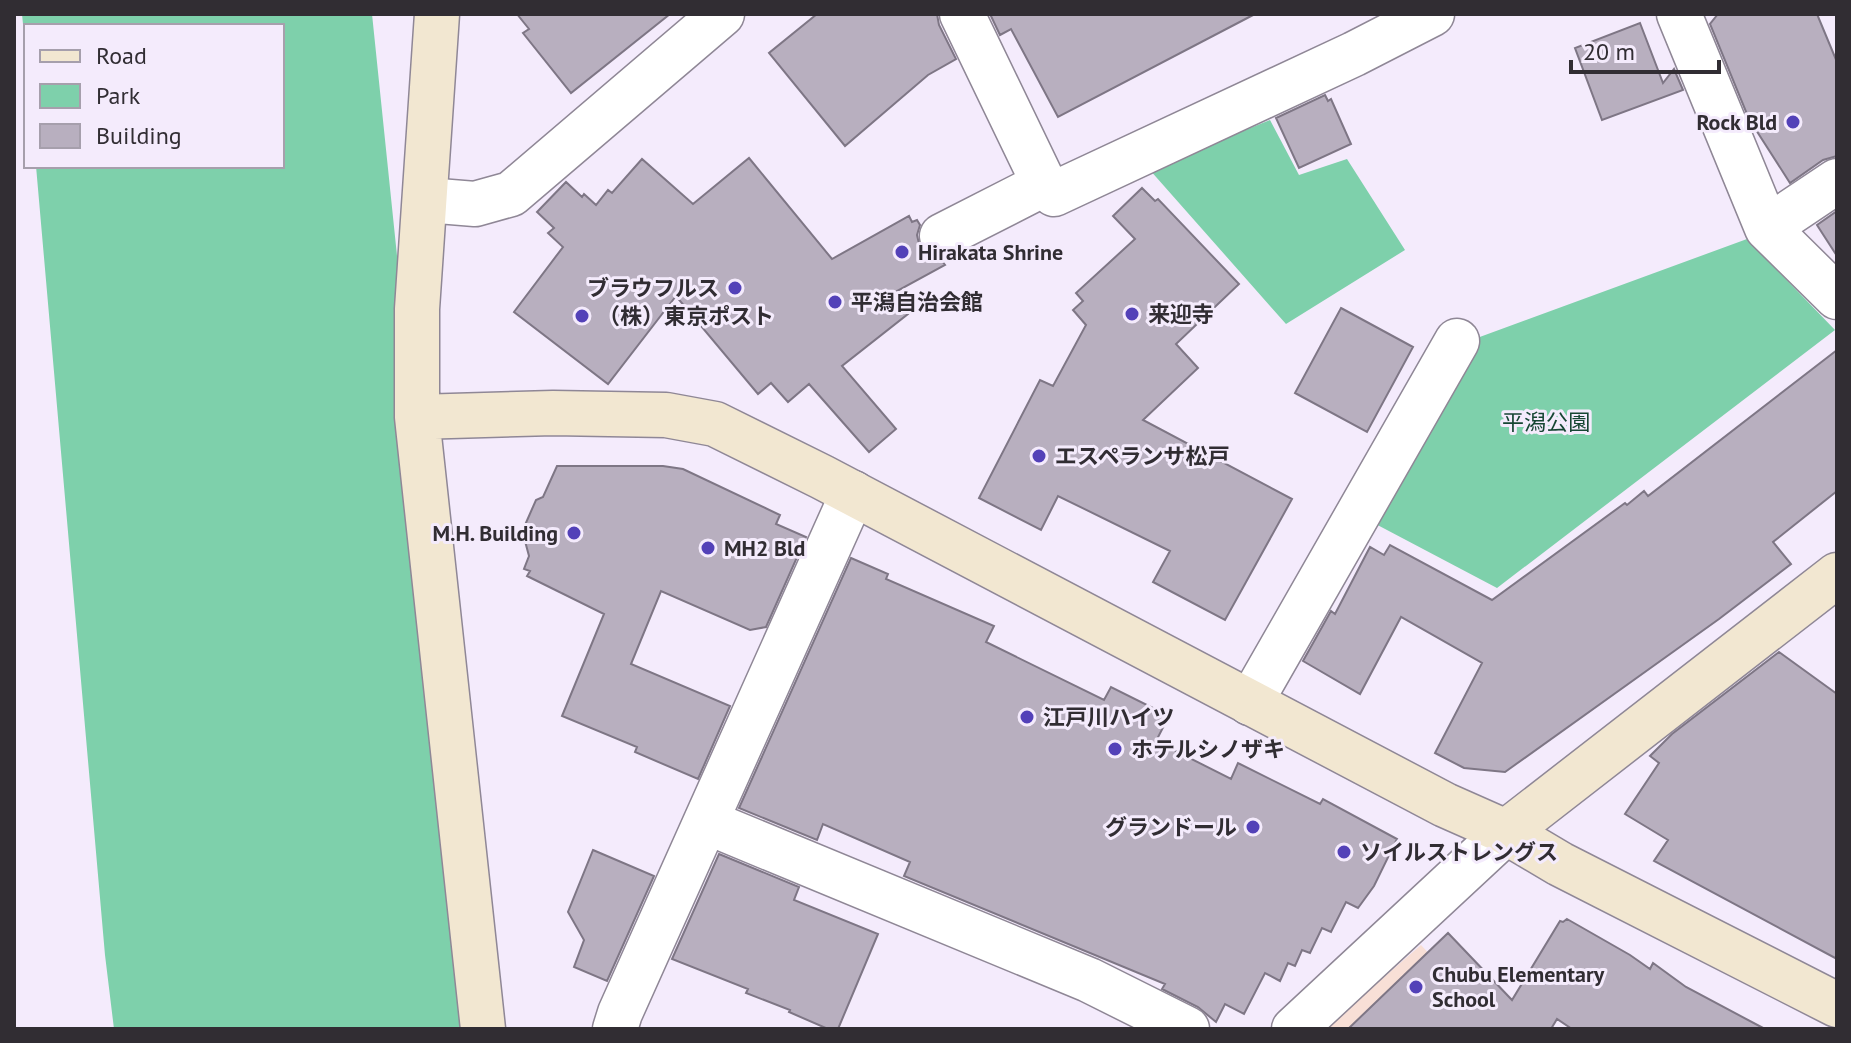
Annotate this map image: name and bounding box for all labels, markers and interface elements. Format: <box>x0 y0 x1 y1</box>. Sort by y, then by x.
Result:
legend <box>24 24 284 168</box>
scale bar <box>1571 24 1719 74</box>
text: 20 m <box>1583 36 1635 67</box>
text: Road <box>96 40 147 71</box>
text: Park <box>96 80 141 111</box>
place label: Rock Bld <box>1696 108 1777 136</box>
marker: Rock Bld <box>1784 113 1802 131</box>
text: Building <box>96 120 182 151</box>
place label: Hirakata Shrine <box>918 238 1063 266</box>
marker: Hirakata Shrine <box>893 243 911 261</box>
place label: ブラウフルス <box>587 274 719 302</box>
marker: ブラウフルス <box>726 279 744 297</box>
place label: 平潟自治会館 <box>851 288 983 316</box>
marker: 平潟自治会館 <box>826 293 844 311</box>
place label: 来迎寺 <box>1148 300 1214 328</box>
place label: （株）東京ポスト <box>598 302 774 330</box>
marker: 来迎寺 <box>1123 305 1141 323</box>
marker: （株）東京ポスト <box>573 307 591 325</box>
park label: 平潟公園 <box>1502 408 1590 436</box>
place label: エスペランサ松戸 <box>1055 442 1229 470</box>
marker: エスペランサ松戸 <box>1030 447 1048 465</box>
place label: M.H. Building <box>432 519 558 547</box>
marker: M.H. Building <box>565 524 583 542</box>
place label: MH2 Bld <box>724 534 805 562</box>
marker: MH2 Bld <box>699 539 717 557</box>
place label: 江戸川ハイツ <box>1043 703 1175 731</box>
marker: 江戸川ハイツ <box>1018 708 1036 726</box>
place label: ホテルシノザキ <box>1131 735 1285 763</box>
marker: ホテルシノザキ <box>1106 740 1124 758</box>
place label: グランドール <box>1105 813 1237 841</box>
marker: グランドール <box>1244 818 1262 836</box>
place label: ソイルストレングス <box>1360 838 1558 866</box>
marker: ソイルストレングス <box>1335 843 1353 861</box>
place label: Chubu Elementary School <box>1432 960 1605 1013</box>
marker: Chubu Elementary School <box>1407 978 1425 996</box>

